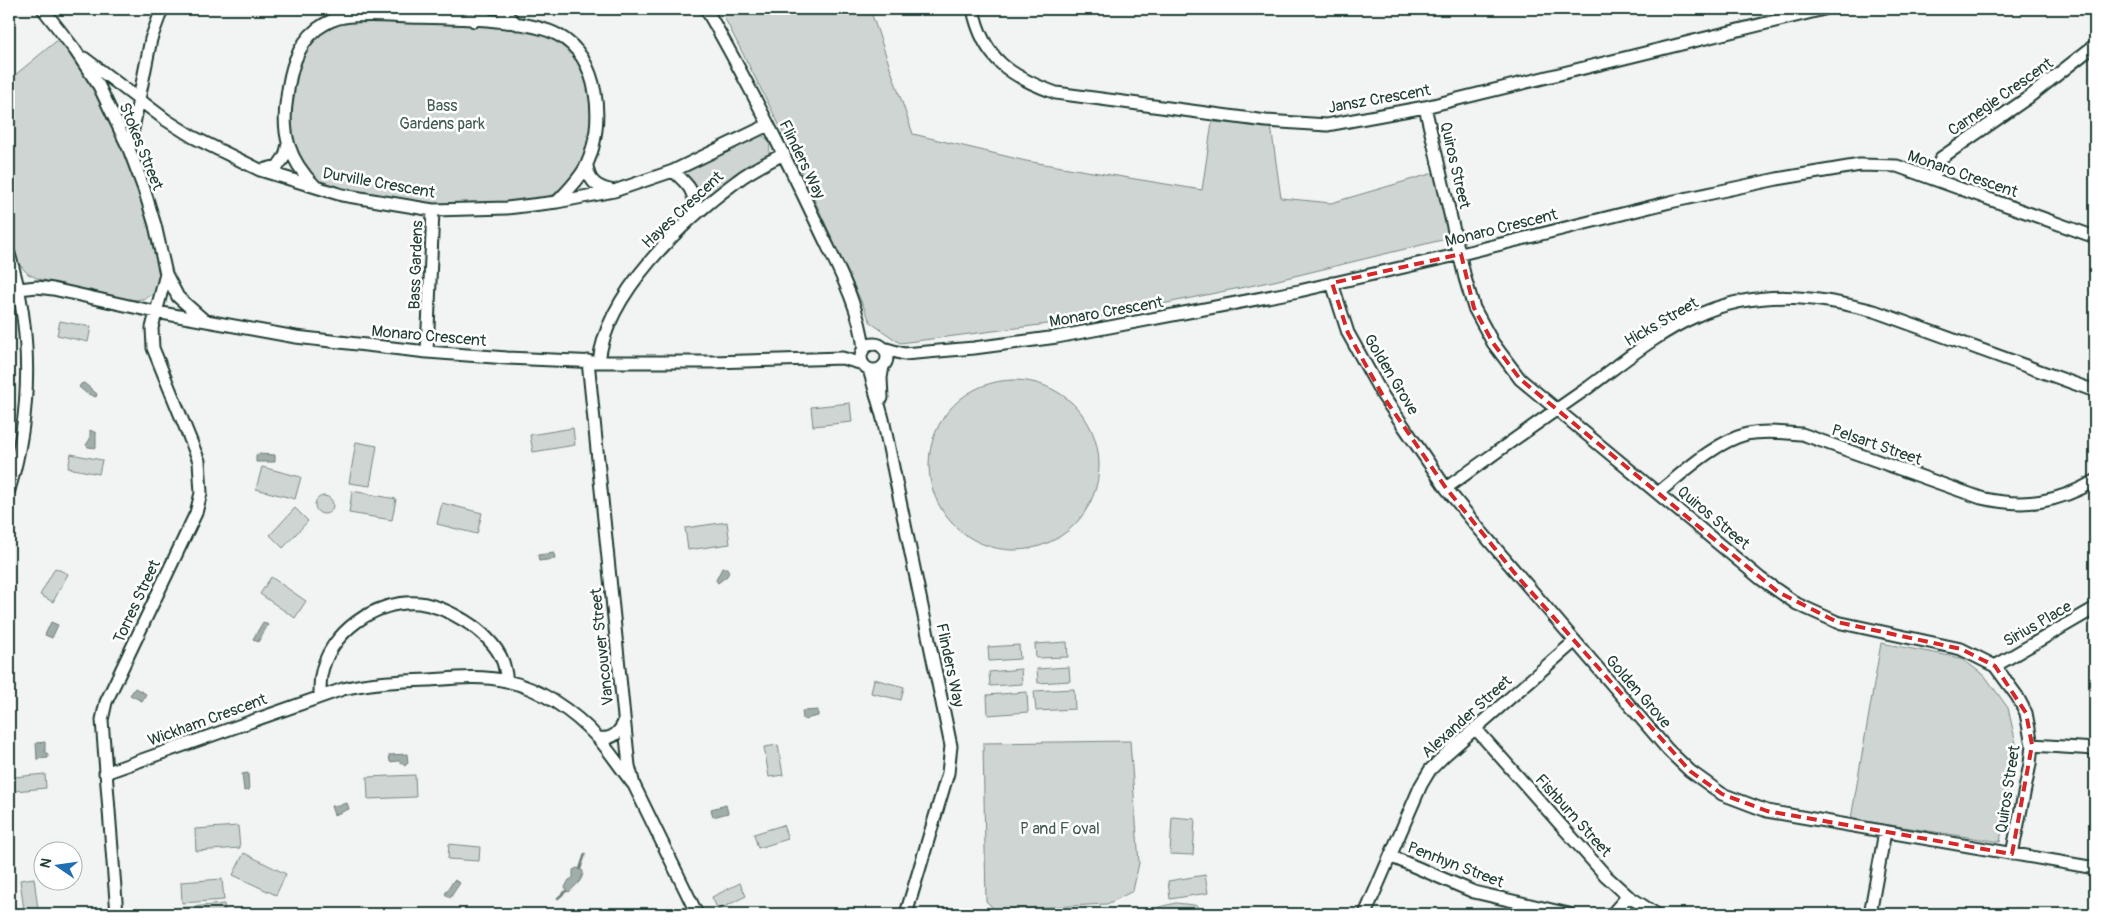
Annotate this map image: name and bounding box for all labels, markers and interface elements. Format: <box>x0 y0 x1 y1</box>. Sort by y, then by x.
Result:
street label: Carnegie Crescent <box>1944 53 2057 140</box>
street label: Jansz Crescent <box>1326 80 1432 118</box>
park label: Bass Gardens park <box>399 96 485 134</box>
street label: Stokes Street <box>114 100 168 194</box>
street label: Flinders Way <box>774 117 830 202</box>
street label: Quiros Street <box>1435 120 1475 211</box>
street label: Monaro Crescent <box>1905 146 2021 202</box>
street label: Durville Crescent <box>321 163 437 203</box>
street label: Hayes Crescent <box>638 167 728 253</box>
street label: Monaro Crescent <box>1443 204 1560 252</box>
street label: Bass Gardens <box>404 220 428 310</box>
street label: Monaro Crescent <box>1048 292 1165 332</box>
street label: Hicks Street <box>1621 292 1702 351</box>
street label: Monaro Crescent <box>371 321 488 351</box>
street label: Golden Grove <box>1359 330 1423 419</box>
street label: Pelsart Street <box>1829 420 1925 470</box>
street label: Quiros Street <box>1673 482 1754 554</box>
street label: Torres Street <box>109 556 165 646</box>
street label: Vancouver Street <box>586 587 618 707</box>
street label: Sirius Place <box>2000 596 2075 651</box>
street label: Flinders Way <box>931 621 969 709</box>
street label: Golden Grove <box>1601 651 1676 733</box>
street label: Alexander Street <box>1417 671 1516 763</box>
street label: Wickham Crescent <box>145 689 270 751</box>
street label: Quiros Street <box>1991 743 2025 835</box>
street label: Fishburn Street <box>1531 770 1616 862</box>
park label: P and F oval <box>1020 819 1100 839</box>
street label: Penrhyn Street <box>1405 837 1507 893</box>
north arrow <box>32 840 82 890</box>
text: N <box>36 857 55 870</box>

